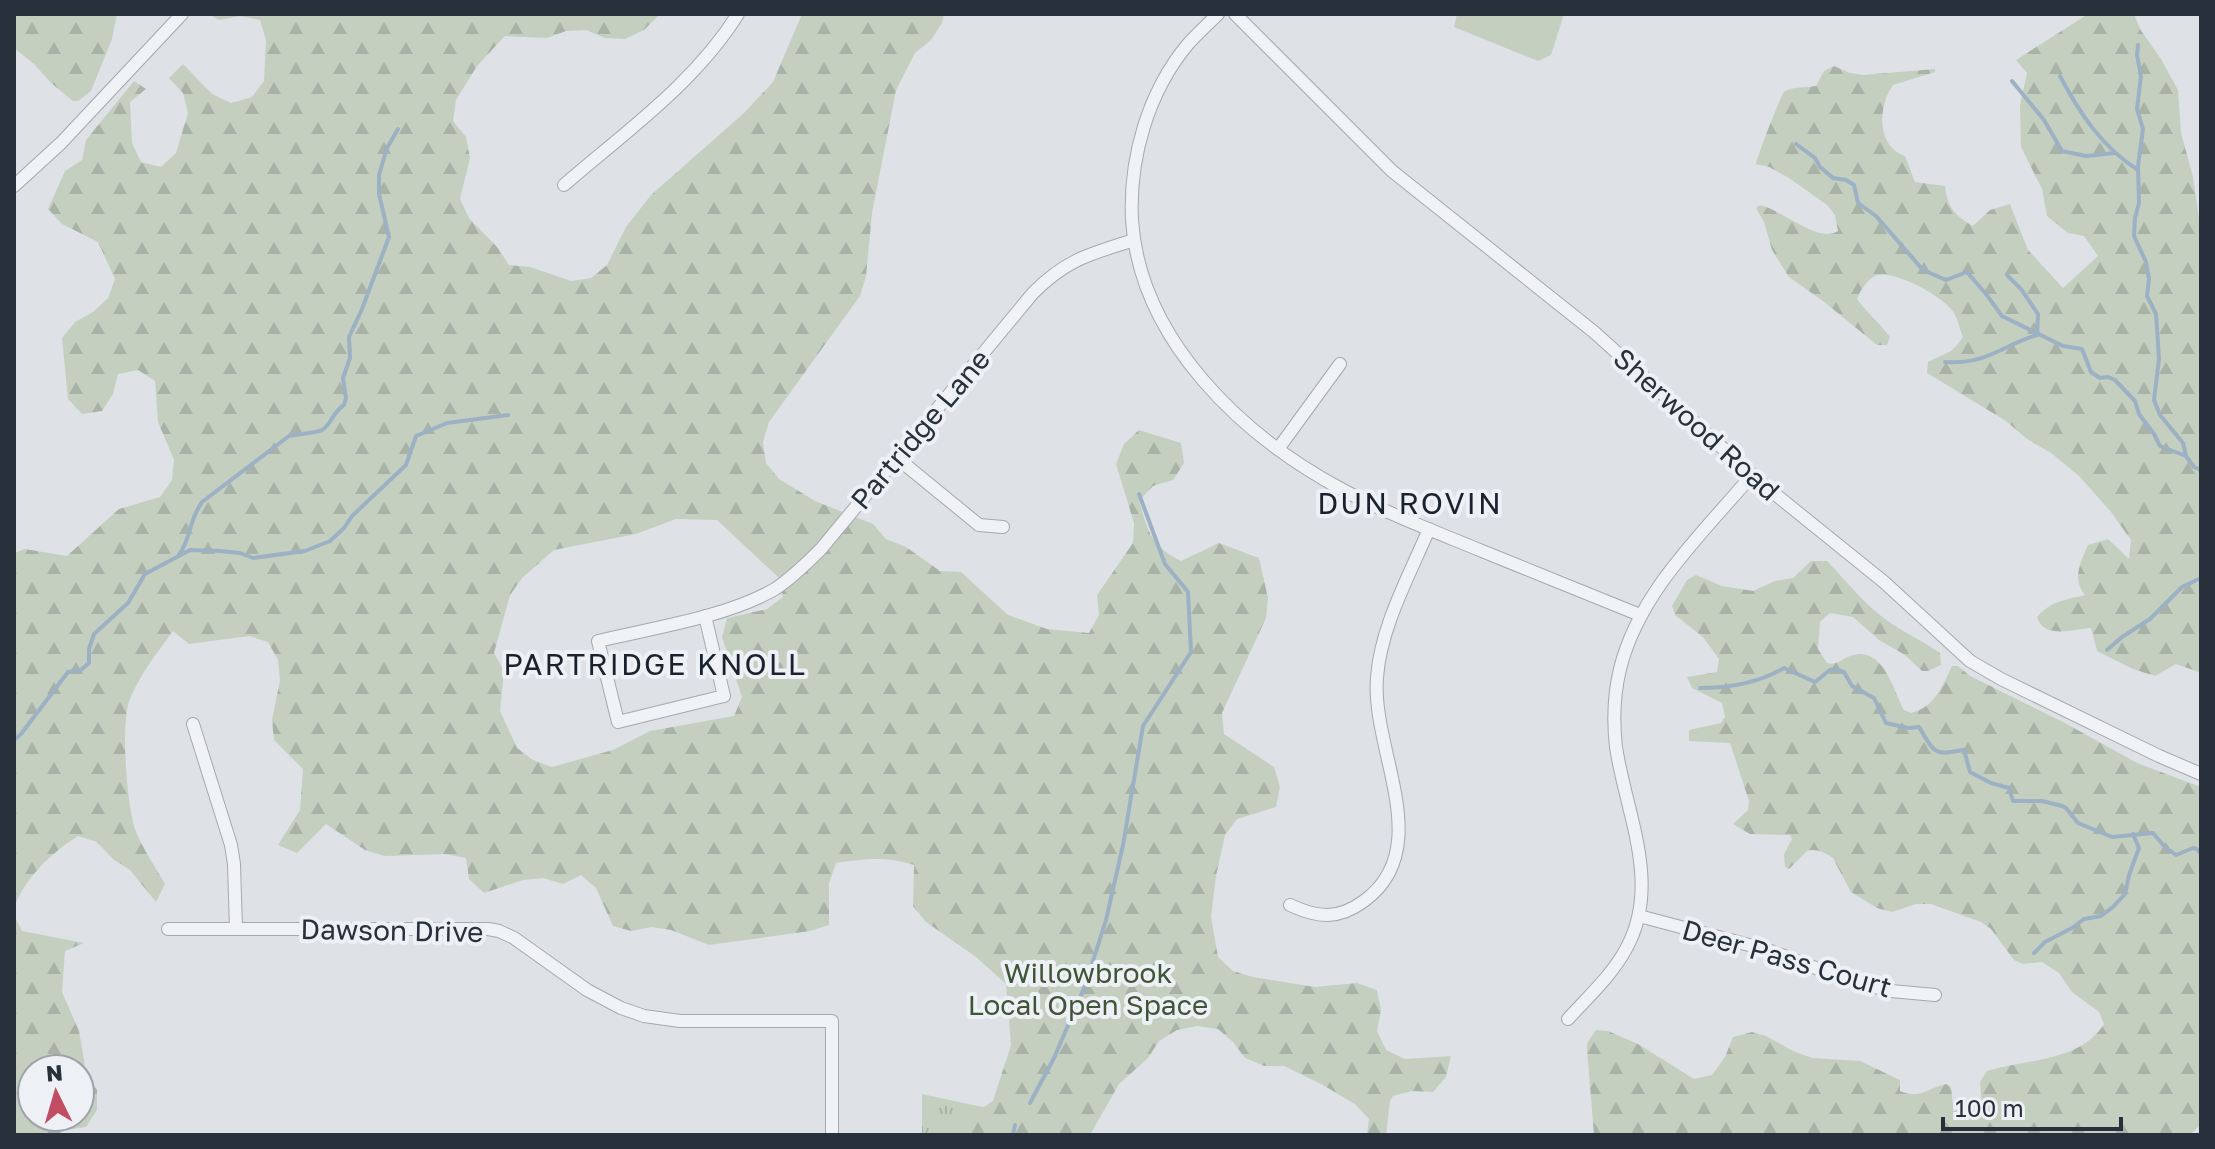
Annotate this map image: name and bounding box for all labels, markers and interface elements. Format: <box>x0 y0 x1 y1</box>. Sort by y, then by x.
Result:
street label: Sherwood Road <box>1607 341 1787 507</box>
street label: Partridge Lane <box>844 342 996 516</box>
district label: DUN ROVIN <box>1317 485 1503 521</box>
district label: PARTRIDGE KNOLL <box>503 646 807 682</box>
street label: Dawson Drive <box>300 912 484 948</box>
street label: Deer Pass Court <box>1679 912 1895 1004</box>
park label: Willowbrook Local Open Space <box>968 956 1208 1021</box>
north arrow <box>16 1053 96 1133</box>
text: N <box>45 1058 64 1087</box>
scale bar <box>1943 1081 2121 1131</box>
text: 100 m <box>1955 1093 2024 1122</box>

